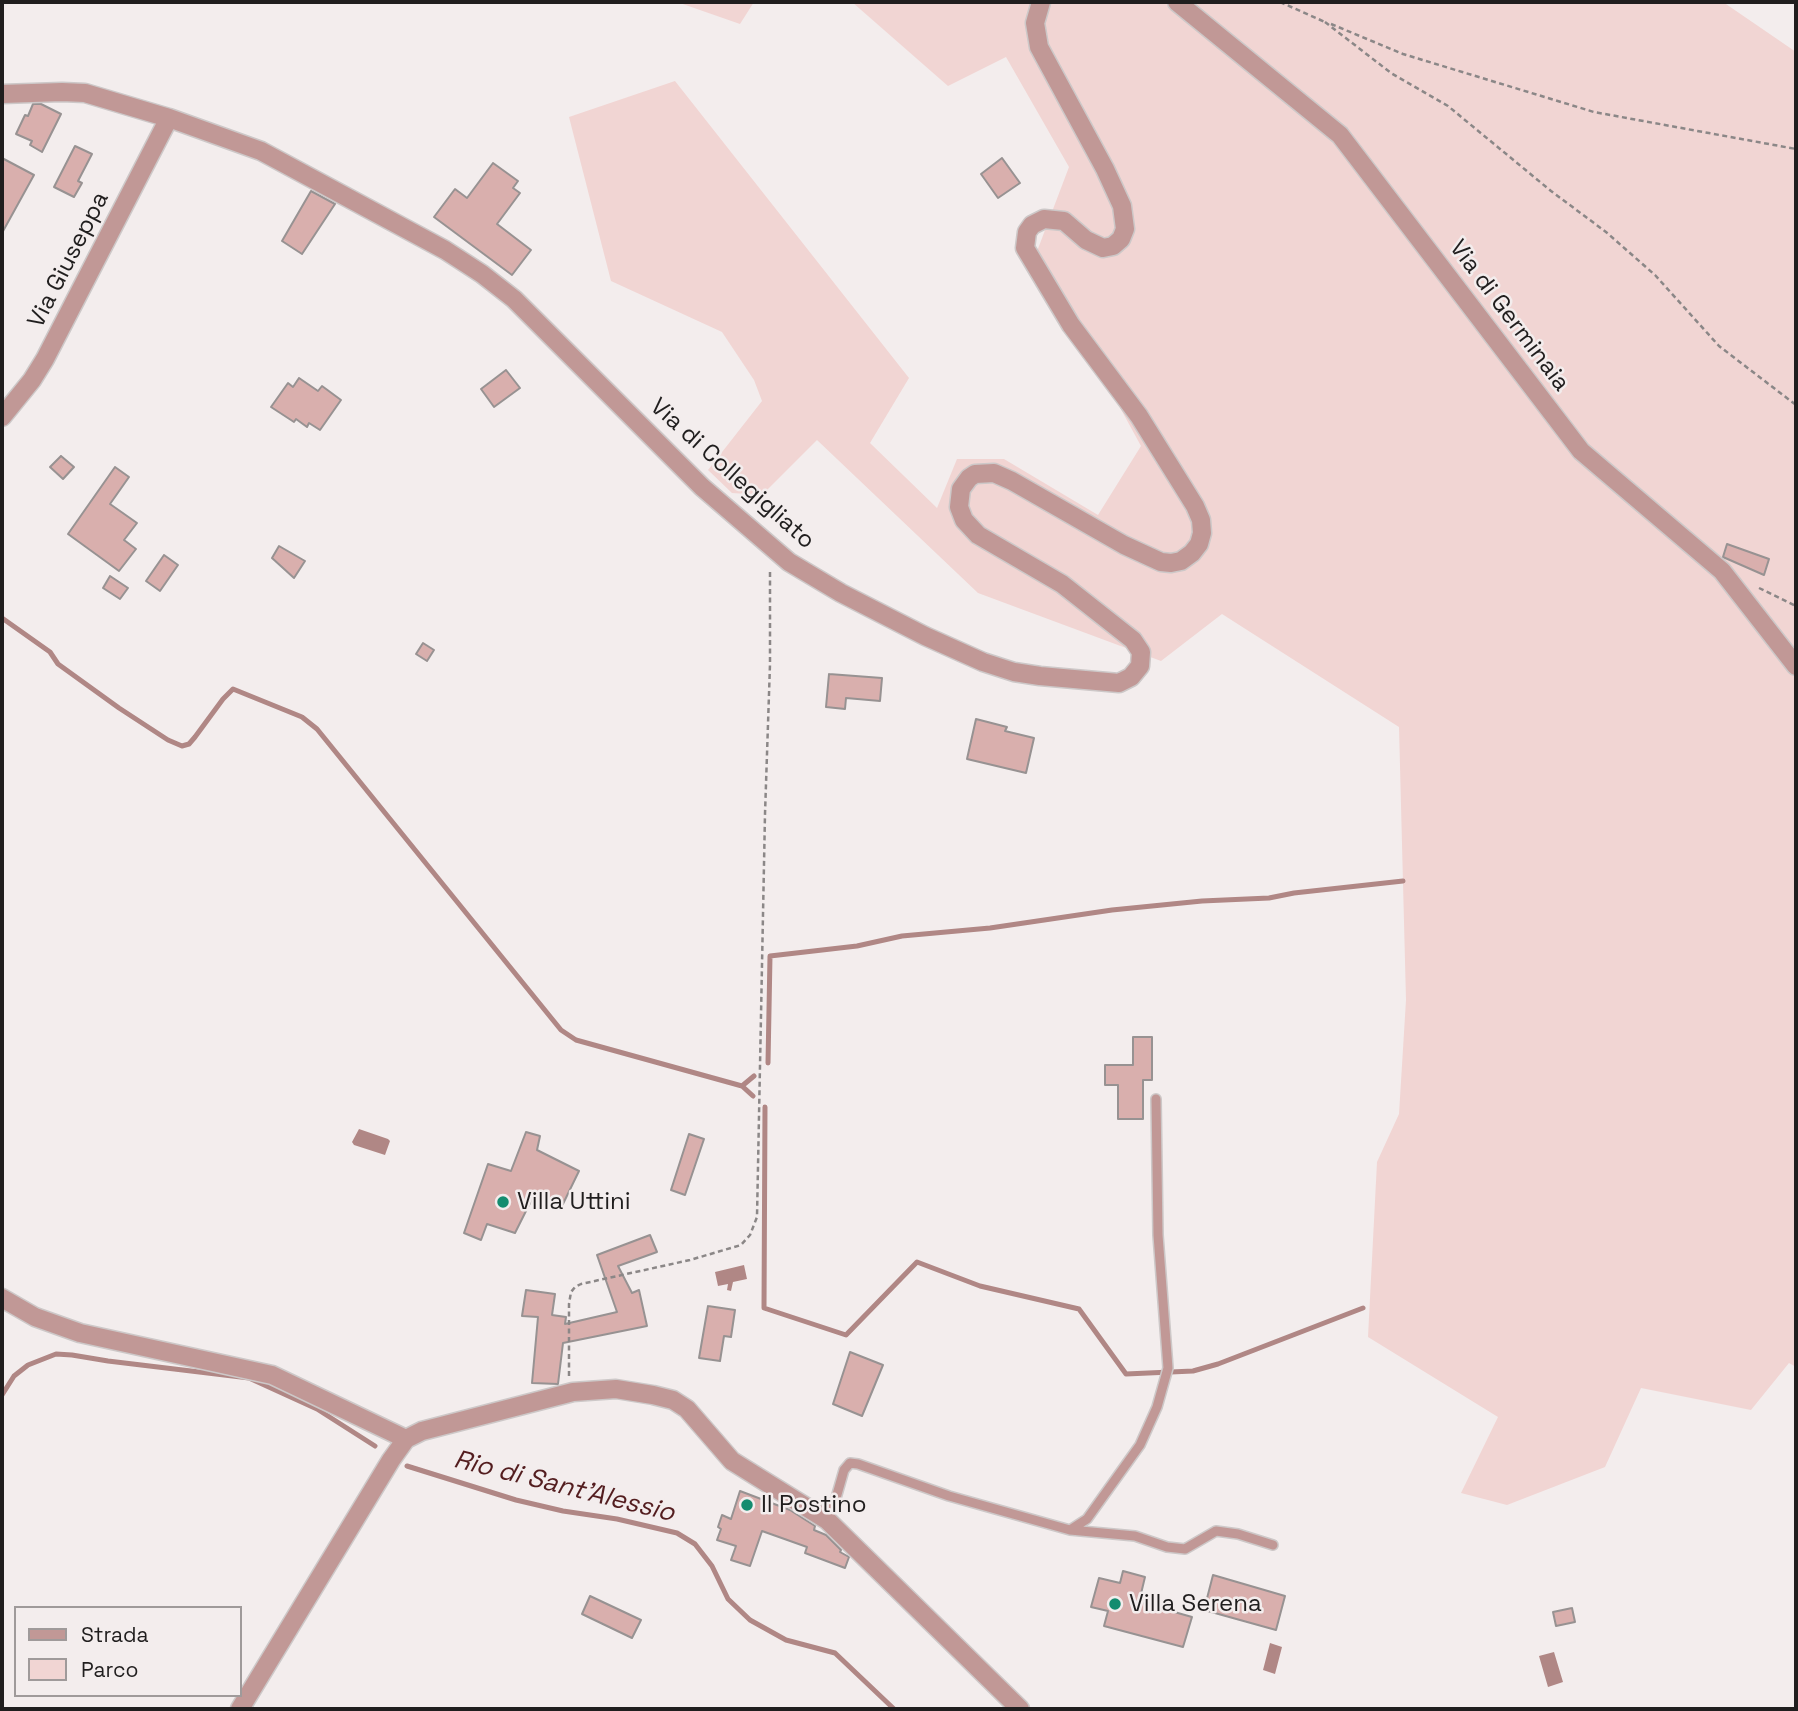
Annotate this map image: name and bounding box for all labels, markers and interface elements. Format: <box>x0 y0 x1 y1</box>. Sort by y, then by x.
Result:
street label: Via Giuseppa <box>22 187 116 333</box>
street label: Via di Germinaia <box>1443 235 1575 397</box>
street label: Via di Collegigliato <box>644 393 820 555</box>
place label: Villa Uttini <box>517 1188 631 1216</box>
marker: Villa Uttini <box>495 1194 511 1210</box>
water label: Rio di Sant'Alessio <box>451 1445 677 1529</box>
place label: Il Postino <box>761 1491 867 1519</box>
marker: Il Postino <box>739 1497 755 1513</box>
place label: Villa Serena <box>1129 1590 1262 1618</box>
marker: Villa Serena <box>1107 1596 1123 1612</box>
legend <box>14 1606 242 1697</box>
text: Strada <box>81 1621 148 1648</box>
text: Parco <box>81 1656 139 1683</box>

